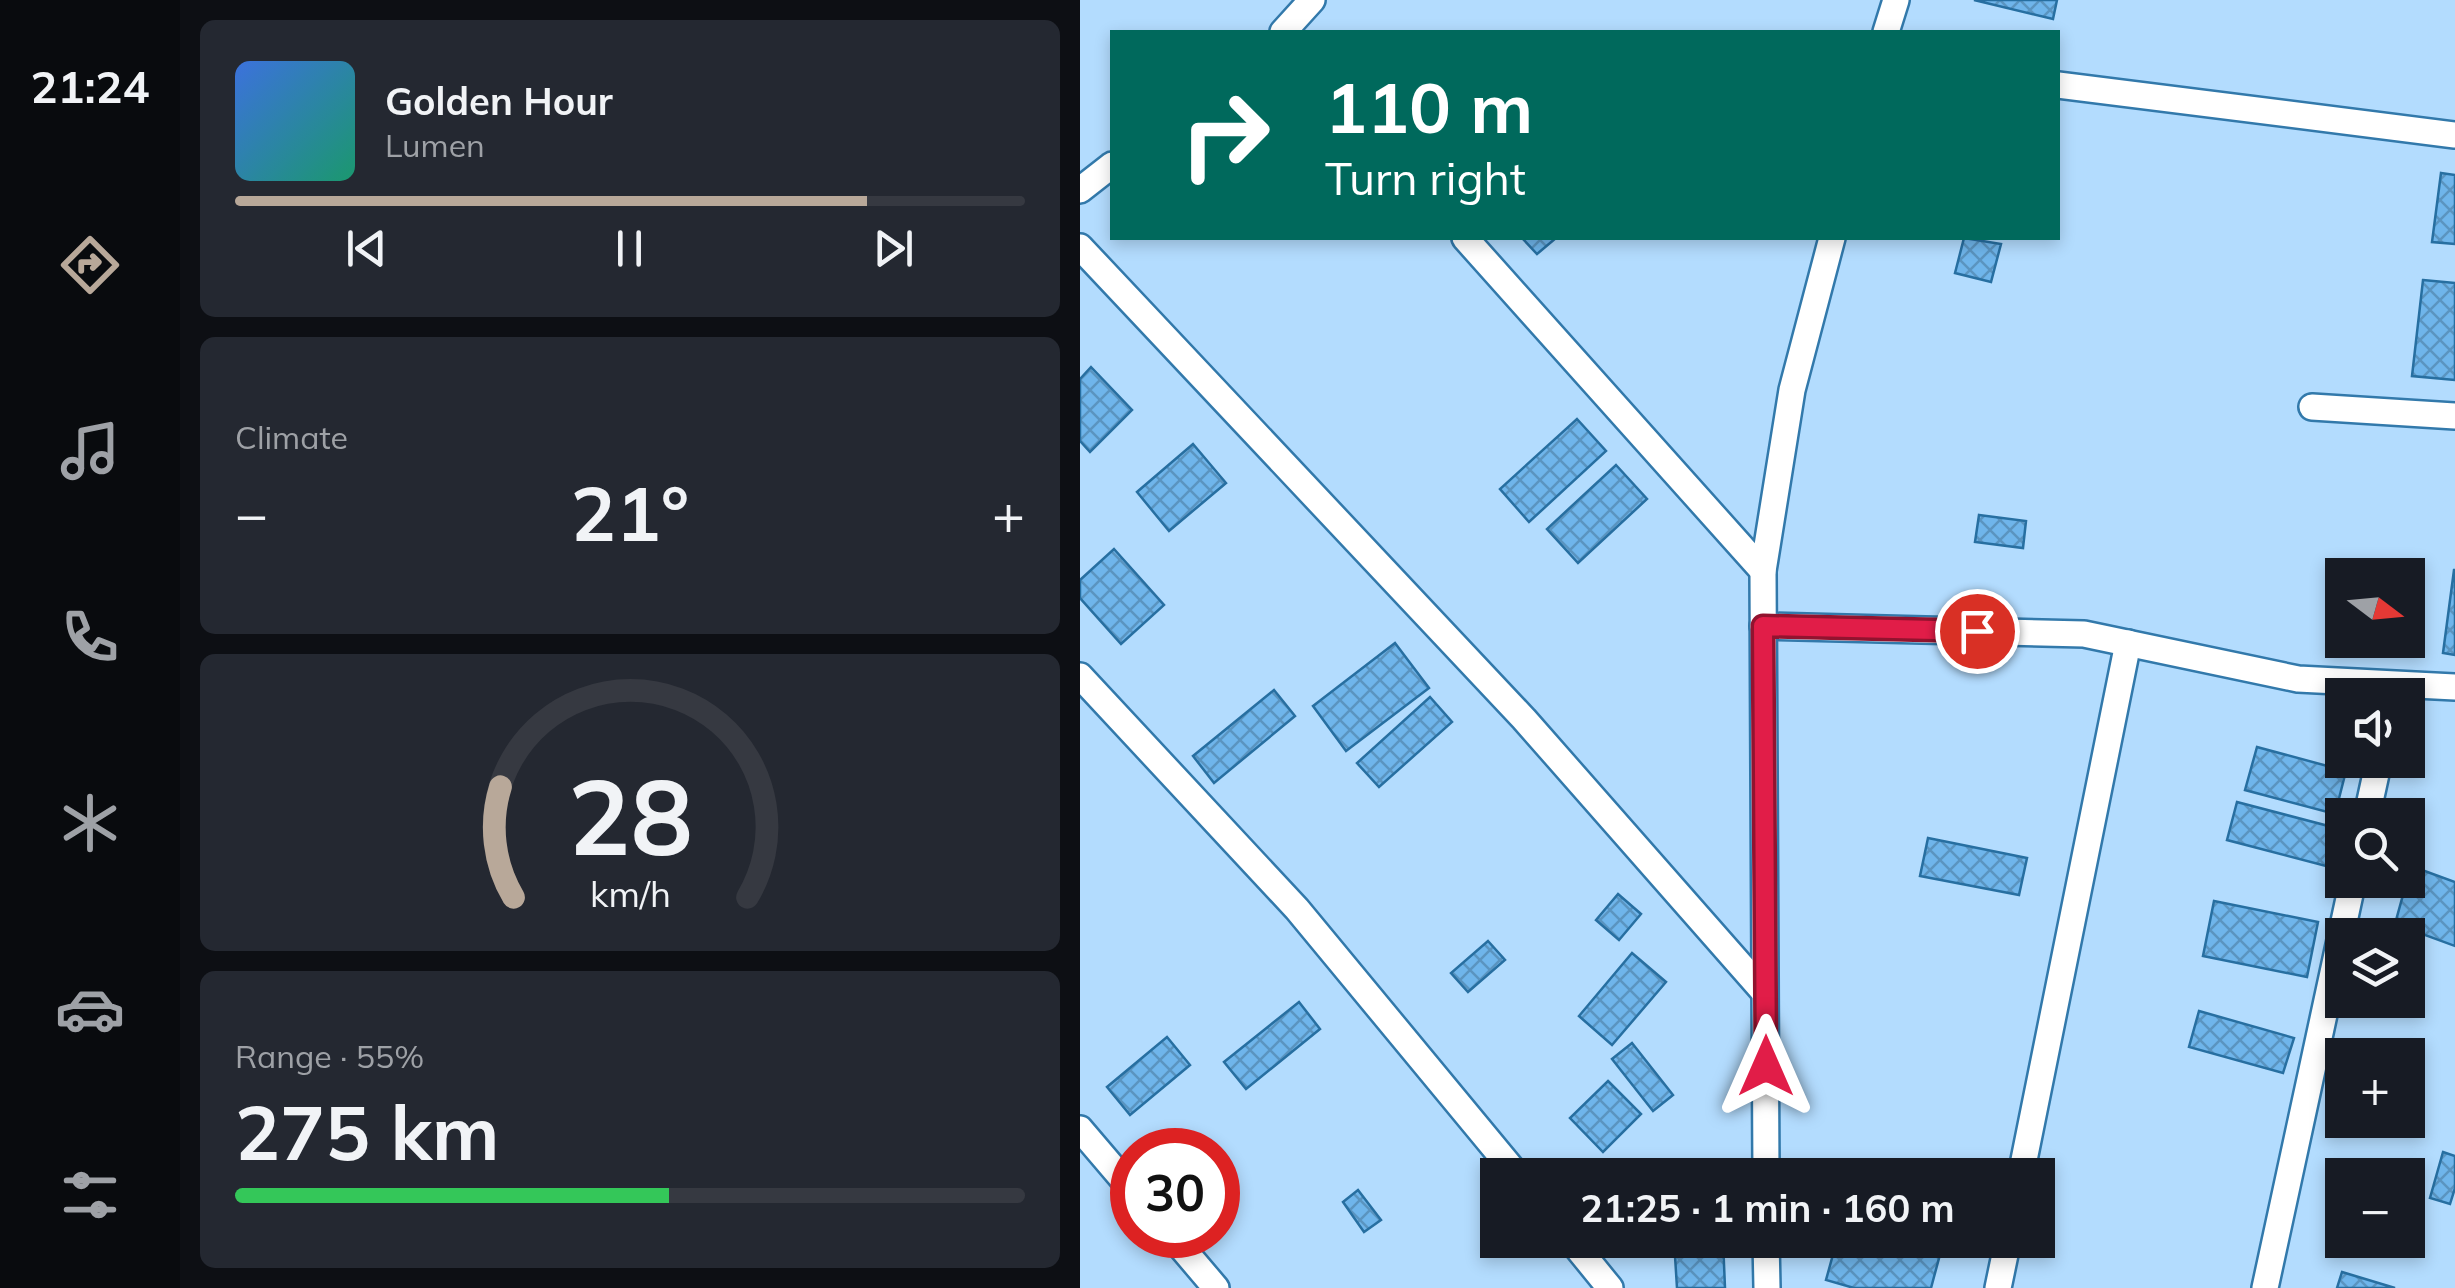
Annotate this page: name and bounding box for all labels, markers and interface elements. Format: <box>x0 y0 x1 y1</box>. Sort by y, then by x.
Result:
text: 21:24 <box>30 58 150 114</box>
text: 110 m <box>1325 63 1533 151</box>
icon: right <box>1160 70 1290 200</box>
text: Golden Hour <box>385 77 613 125</box>
text: Lumen <box>385 125 485 165</box>
text: Turn right <box>1325 150 1526 206</box>
icon: previous <box>339 221 394 276</box>
icon: pause <box>602 221 657 276</box>
icon: next <box>866 221 921 276</box>
icon: directions <box>55 230 125 300</box>
icon: music <box>55 416 125 486</box>
text: Climate <box>235 417 348 457</box>
text: 21° <box>571 466 689 560</box>
text: − <box>235 479 268 548</box>
text: + <box>992 479 1025 548</box>
north arrow <box>2325 558 2425 658</box>
map controls <box>2325 558 2425 1258</box>
pin <box>1935 589 2020 674</box>
icon: phone <box>55 602 125 672</box>
icon: arrive <box>1950 604 2005 659</box>
button: sound <box>2325 678 2425 778</box>
text: 28 <box>568 750 692 881</box>
icon: climate <box>55 788 125 858</box>
button: search <box>2325 798 2425 898</box>
text: km/h <box>590 871 670 916</box>
button: layers <box>2325 918 2425 1018</box>
icon: car <box>55 974 125 1044</box>
position arrow <box>1714 1014 1818 1118</box>
text: Range · 55% <box>235 1036 424 1076</box>
button: + <box>2325 1038 2425 1138</box>
text: 275 km <box>235 1085 499 1179</box>
speed limit sign: 30 <box>1110 1128 1240 1258</box>
button: − <box>2325 1158 2425 1258</box>
icon: filters <box>55 1160 125 1230</box>
text: 21:25 · 1 min · 160 m <box>1580 1184 1955 1232</box>

